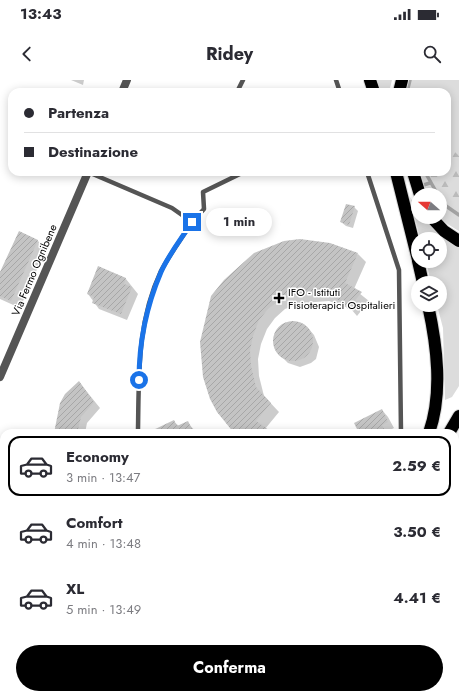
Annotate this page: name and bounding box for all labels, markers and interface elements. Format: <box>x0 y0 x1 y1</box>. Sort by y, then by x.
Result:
text: 13:43 <box>20 3 62 25</box>
text: Ridey <box>206 41 253 67</box>
icon: back <box>16 43 38 65</box>
icon: search <box>421 43 443 65</box>
text: Partenza <box>48 102 109 124</box>
text: Destinazione <box>48 141 138 163</box>
north arrow <box>411 188 447 224</box>
map controls <box>411 188 447 312</box>
callout: 1 min <box>206 208 272 236</box>
text: 1 min <box>223 212 255 231</box>
route end <box>183 213 201 231</box>
street label: Via Fermo Ognibene <box>7 221 61 318</box>
button: locate <box>411 232 447 268</box>
button: layers <box>411 276 447 312</box>
place label: IFO - Istituti Fisioterapici Ospitalieri <box>288 284 396 313</box>
marker: IFO - Istituti Fisioterapici Ospitalieri <box>273 292 285 304</box>
route start <box>130 371 148 389</box>
text: Economy <box>66 446 129 468</box>
icon: car <box>18 448 54 484</box>
text: 2.59 € <box>392 455 441 477</box>
text: 3 min · 13:47 <box>66 468 140 487</box>
text: Comfort <box>66 512 123 534</box>
icon: car <box>18 514 54 550</box>
text: 3.50 € <box>393 521 441 543</box>
text: 4 min · 13:48 <box>66 534 141 553</box>
text: XL <box>66 578 84 600</box>
icon: car <box>18 580 54 616</box>
text: 4.41 € <box>393 587 441 609</box>
text: 5 min · 13:49 <box>66 600 141 619</box>
button: Conferma <box>16 645 443 691</box>

